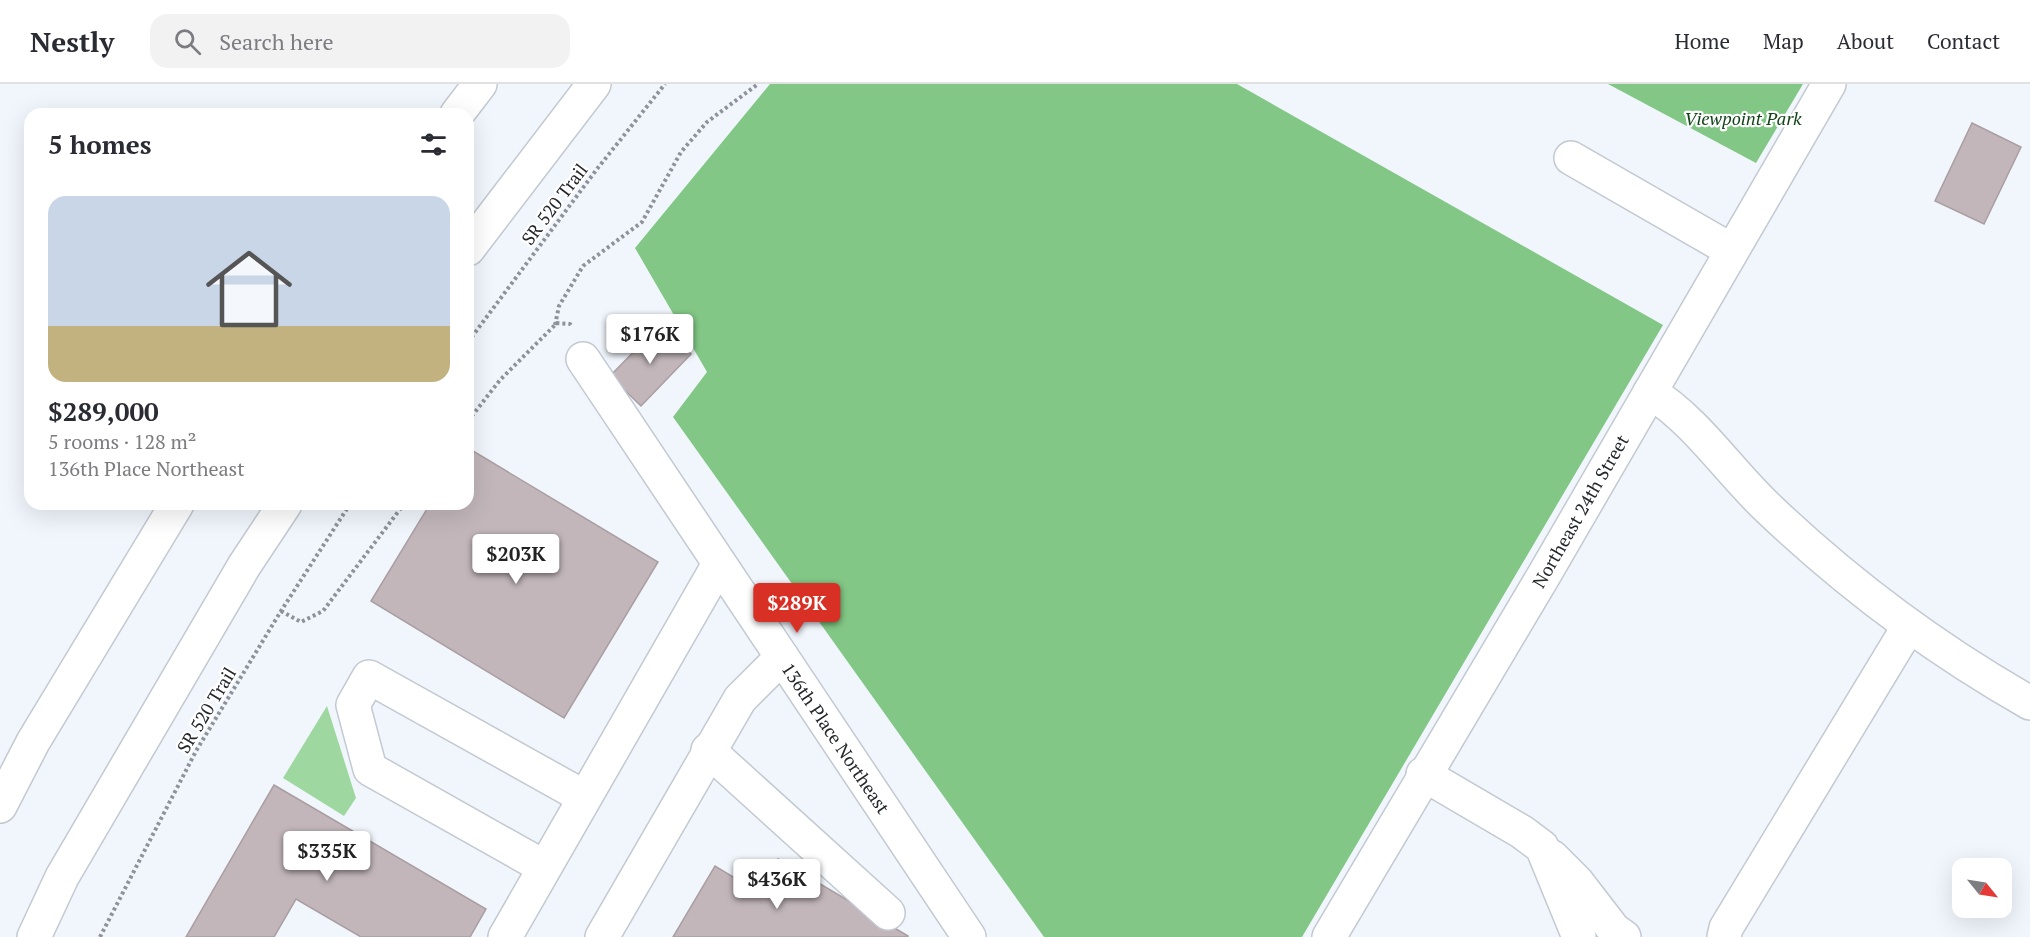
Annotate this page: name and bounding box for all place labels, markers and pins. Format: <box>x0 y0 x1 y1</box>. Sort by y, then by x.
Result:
pin: $176K <box>608 314 692 365</box>
pin: $203K <box>474 534 558 585</box>
pin: $289K <box>755 583 839 634</box>
pin: $335K <box>285 831 369 882</box>
pin: $436K <box>735 859 819 910</box>

